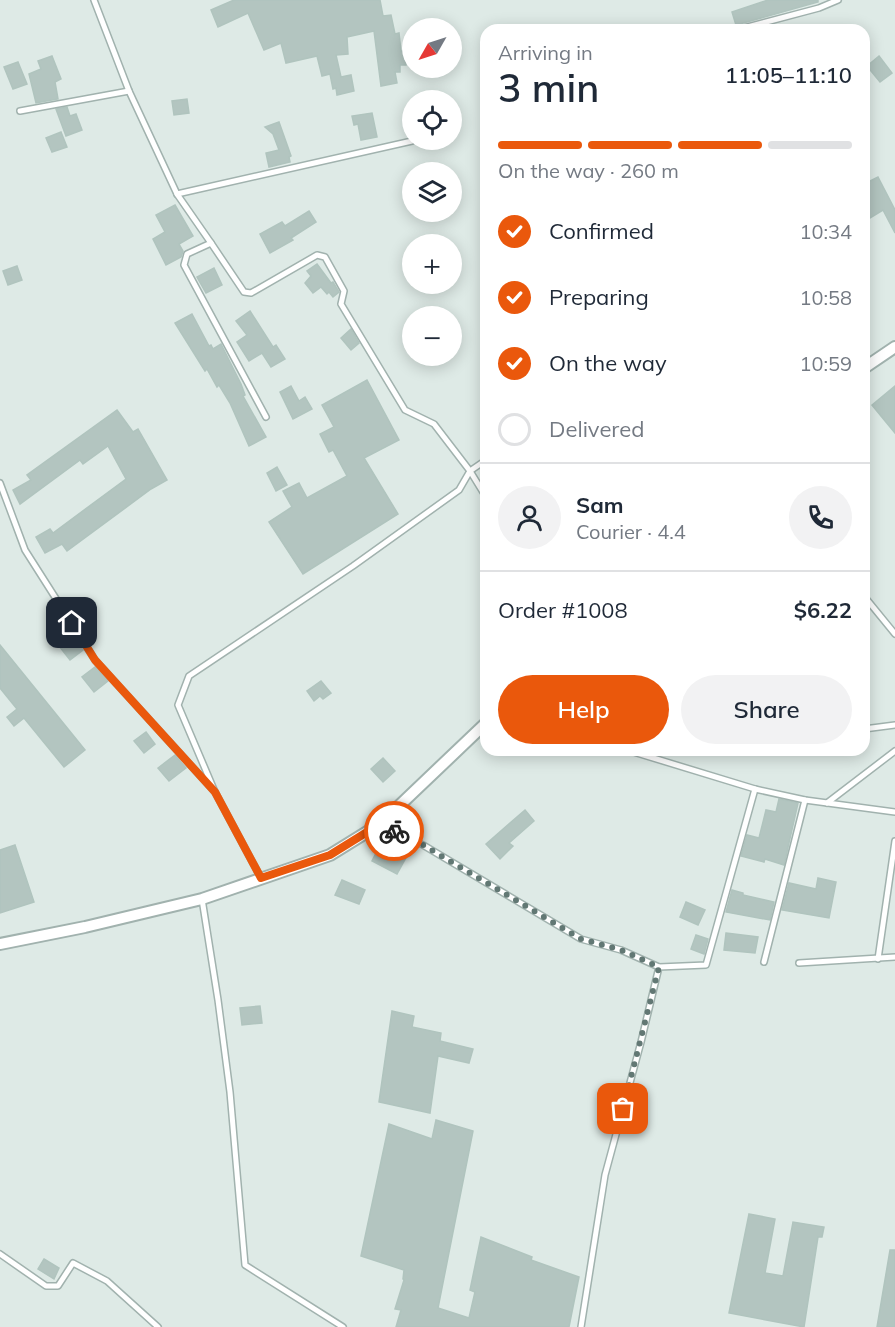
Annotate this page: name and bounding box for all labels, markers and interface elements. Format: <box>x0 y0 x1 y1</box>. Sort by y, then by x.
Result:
north arrow <box>402 18 462 78</box>
map controls <box>402 18 462 366</box>
text: Arriving in <box>498 40 593 65</box>
text: 11:05–11:10 <box>725 61 852 89</box>
text: 3 min <box>498 63 599 112</box>
button: locate <box>402 90 462 150</box>
text: On the way · 260 m <box>498 158 679 183</box>
button: layers <box>402 162 462 222</box>
icon: check <box>498 215 531 248</box>
text: Confirmed <box>549 217 654 245</box>
text: 10:34 <box>799 219 852 244</box>
button: + <box>402 234 462 294</box>
icon: check <box>498 281 531 314</box>
text: Preparing <box>549 283 649 311</box>
text: 10:58 <box>799 285 852 310</box>
button: − <box>402 306 462 366</box>
icon: check <box>498 347 531 380</box>
text: On the way <box>549 349 667 377</box>
text: 10:59 <box>799 351 852 376</box>
text: Delivered <box>549 415 644 443</box>
button: person <box>498 486 561 549</box>
button: phone <box>789 486 852 549</box>
text: Sam <box>576 491 624 519</box>
text: Courier · 4.4 <box>576 519 686 544</box>
text: Order #1008 <box>498 596 628 624</box>
text: $6.22 <box>794 596 852 624</box>
pin <box>46 597 97 648</box>
icon: home <box>55 606 88 639</box>
button: Help <box>498 675 669 744</box>
button: Share <box>681 675 852 744</box>
courier <box>364 801 424 861</box>
icon: bike <box>378 815 411 848</box>
pin <box>597 1083 648 1134</box>
icon: bag <box>606 1092 639 1125</box>

